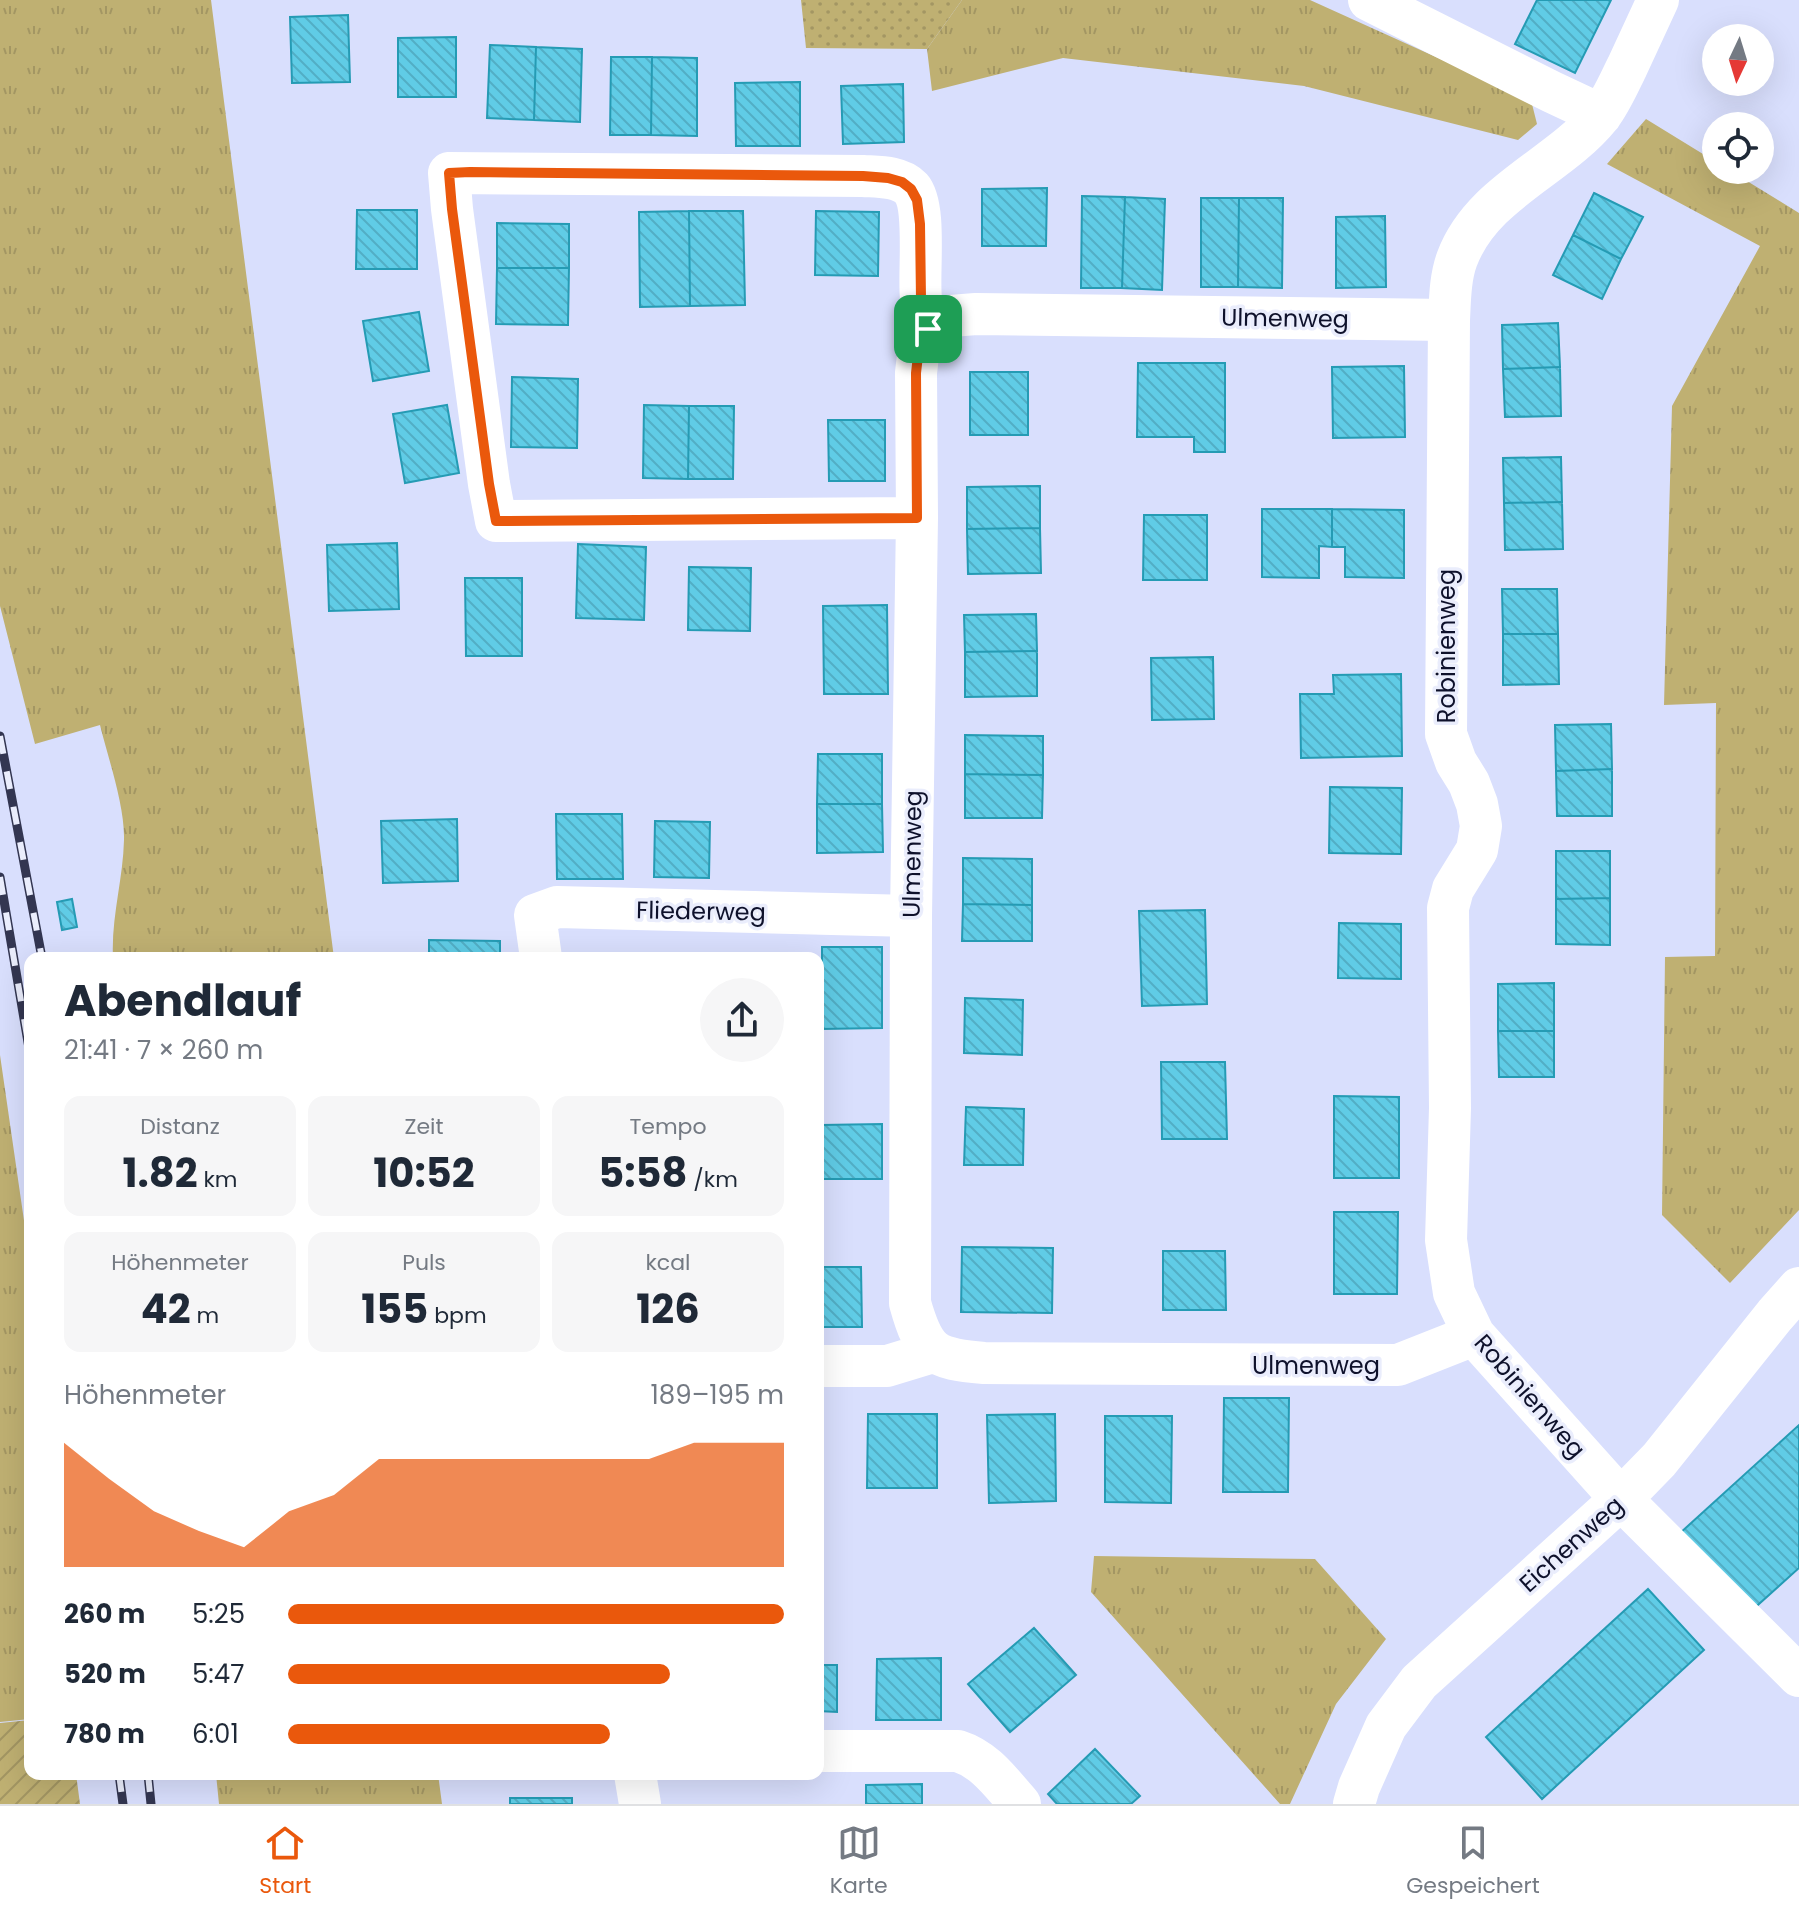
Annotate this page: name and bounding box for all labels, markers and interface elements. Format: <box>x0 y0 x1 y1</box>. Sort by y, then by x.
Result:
north arrow <box>1702 24 1774 96</box>
map controls <box>1702 24 1774 184</box>
button: locate <box>1702 112 1774 184</box>
pin <box>894 295 962 363</box>
street label: Ulmenweg <box>1221 300 1349 336</box>
icon: arrive <box>906 307 950 351</box>
street label: Robinienweg <box>1430 569 1463 723</box>
street label: Ulmenweg <box>894 790 930 918</box>
street label: Fliederweg <box>636 893 766 929</box>
text: Abendlauf <box>64 970 301 1031</box>
button: share <box>700 978 784 1062</box>
text: 21:41 · 7 × 260 m <box>64 1032 263 1068</box>
text: Distanz <box>140 1111 220 1142</box>
text: Zeit <box>405 1111 443 1142</box>
text: Tempo <box>629 1111 707 1142</box>
text: 1.82 <box>123 1145 198 1201</box>
text: 10:52 <box>373 1145 475 1201</box>
text: 5:58 <box>598 1145 687 1201</box>
text: km <box>198 1164 237 1195</box>
text: /km <box>687 1164 738 1195</box>
text: Höhenmeter <box>111 1247 249 1278</box>
text: Puls <box>402 1247 446 1278</box>
text: kcal <box>646 1247 690 1278</box>
text: 42 <box>141 1281 191 1337</box>
text: 155 <box>361 1281 428 1337</box>
text: 126 <box>636 1281 700 1337</box>
text: m <box>191 1300 219 1331</box>
text: bpm <box>428 1300 487 1331</box>
street label: Robinienweg <box>1467 1327 1593 1465</box>
street label: Ulmenweg <box>1252 1349 1380 1382</box>
text: Höhenmeter <box>64 1377 226 1413</box>
text: 189–195 m <box>651 1377 784 1413</box>
street label: Eichenweg <box>1512 1489 1630 1599</box>
text: 260 m <box>64 1596 145 1632</box>
text: 5:25 <box>192 1596 245 1632</box>
text: 520 m <box>64 1656 146 1692</box>
text: 5:47 <box>192 1656 244 1692</box>
text: 780 m <box>64 1716 145 1752</box>
text: 6:01 <box>192 1716 239 1752</box>
tab: Start <box>259 1821 311 1902</box>
tab: Karte <box>830 1821 888 1902</box>
tab: Gespeichert <box>1406 1821 1540 1902</box>

